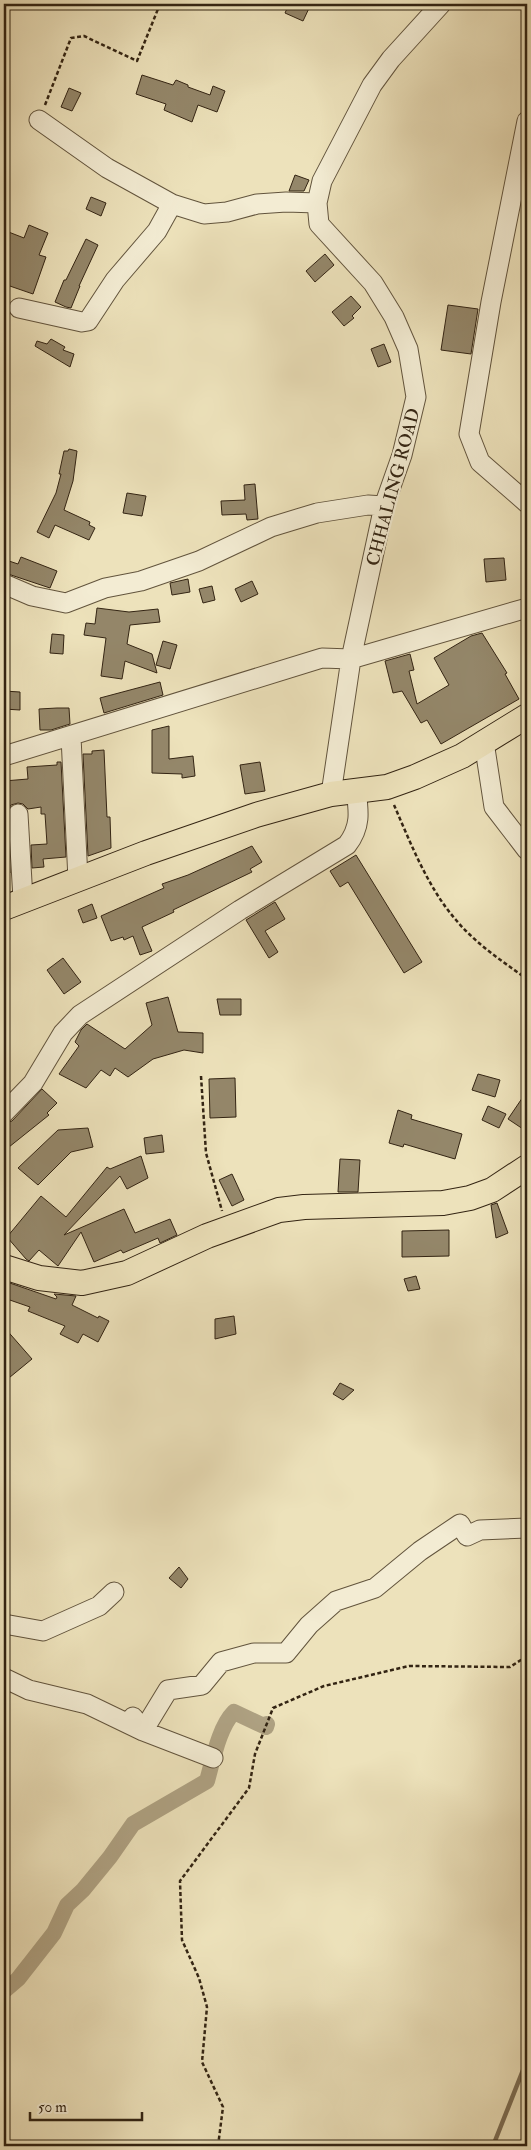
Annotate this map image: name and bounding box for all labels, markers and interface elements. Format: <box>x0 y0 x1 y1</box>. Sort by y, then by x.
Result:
street label: CHHALING ROAD <box>361 406 426 568</box>
scale bar <box>30 2090 142 2122</box>
text: 50 m <box>38 2098 67 2117</box>

